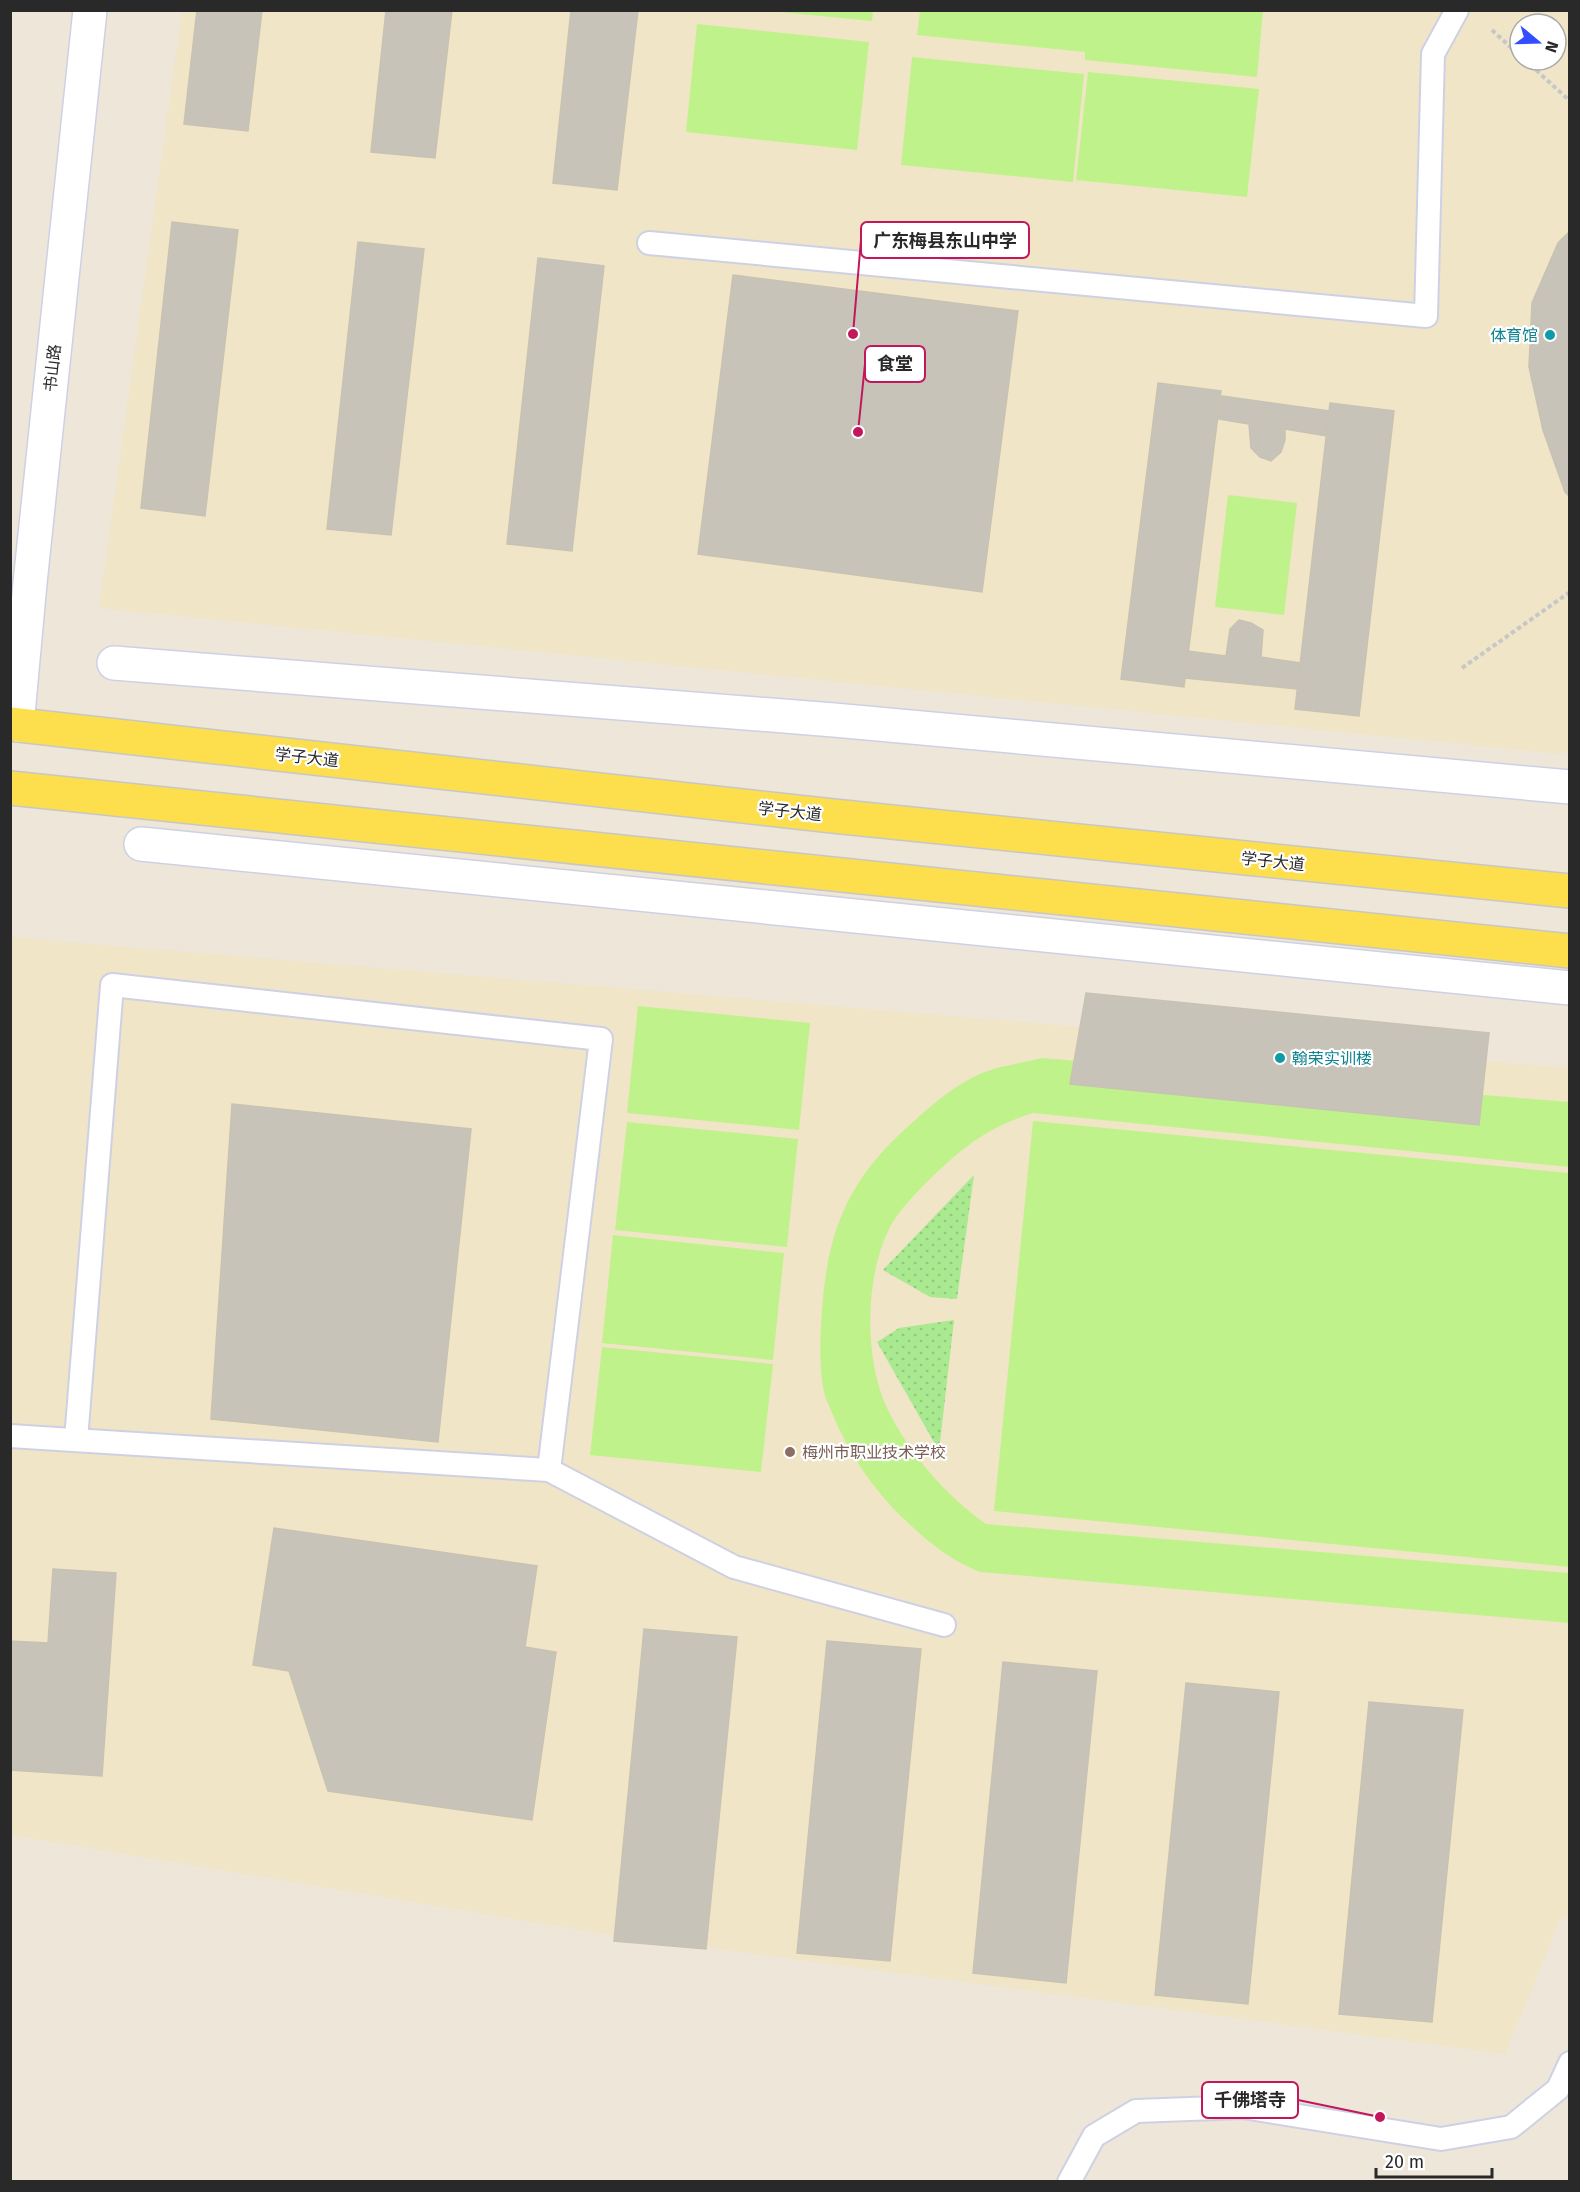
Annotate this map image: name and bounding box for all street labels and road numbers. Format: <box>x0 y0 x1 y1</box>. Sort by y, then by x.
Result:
street label: 书山路 <box>41 343 64 393</box>
street label: 学子大道 <box>274 745 340 770</box>
street label: 学子大道 <box>757 799 823 824</box>
street label: 学子大道 <box>1240 849 1306 874</box>

